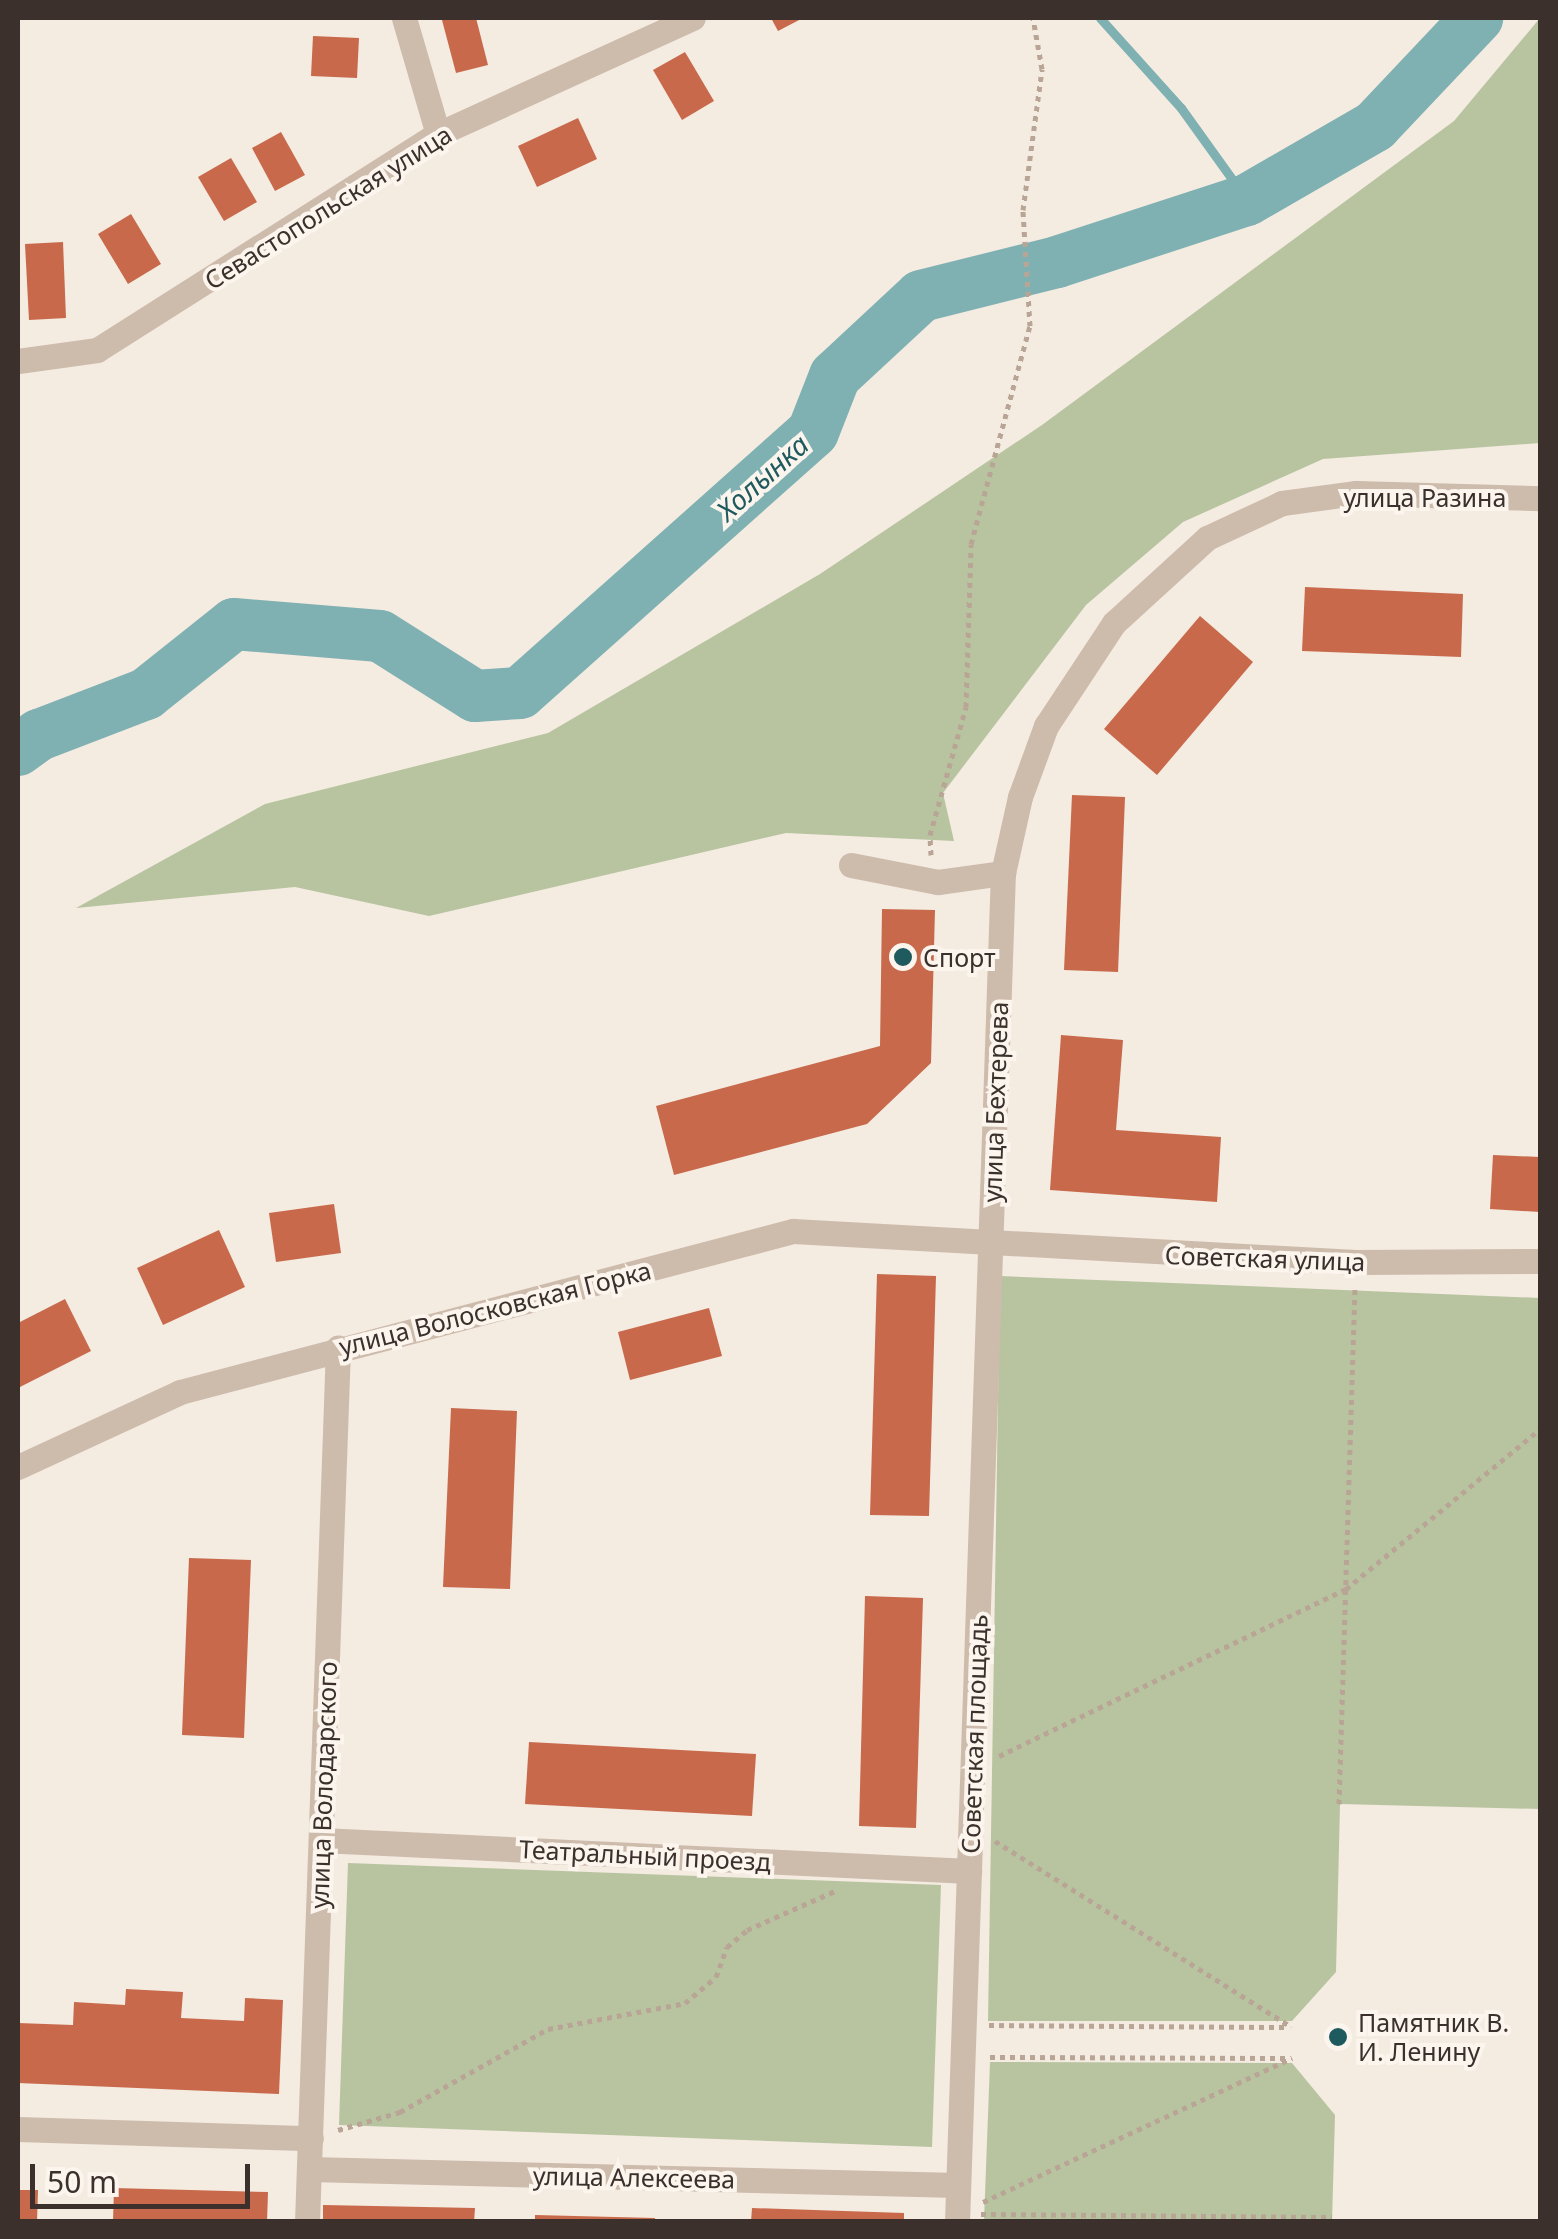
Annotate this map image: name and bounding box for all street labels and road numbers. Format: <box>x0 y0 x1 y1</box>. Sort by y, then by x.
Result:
street label: Севастопольская улица <box>199 119 457 295</box>
street label: улица Разина <box>1344 482 1506 512</box>
street label: улица Бехтерева <box>977 1001 1013 1203</box>
street label: Советская улица <box>1164 1240 1366 1276</box>
street label: улица Волосковская Горка <box>336 1255 654 1361</box>
street label: Советская площадь <box>955 1614 993 1854</box>
street label: улица Володарского <box>304 1661 342 1909</box>
street label: Театральный проезд <box>518 1833 772 1877</box>
street label: улица Алексеева <box>533 2160 735 2194</box>

